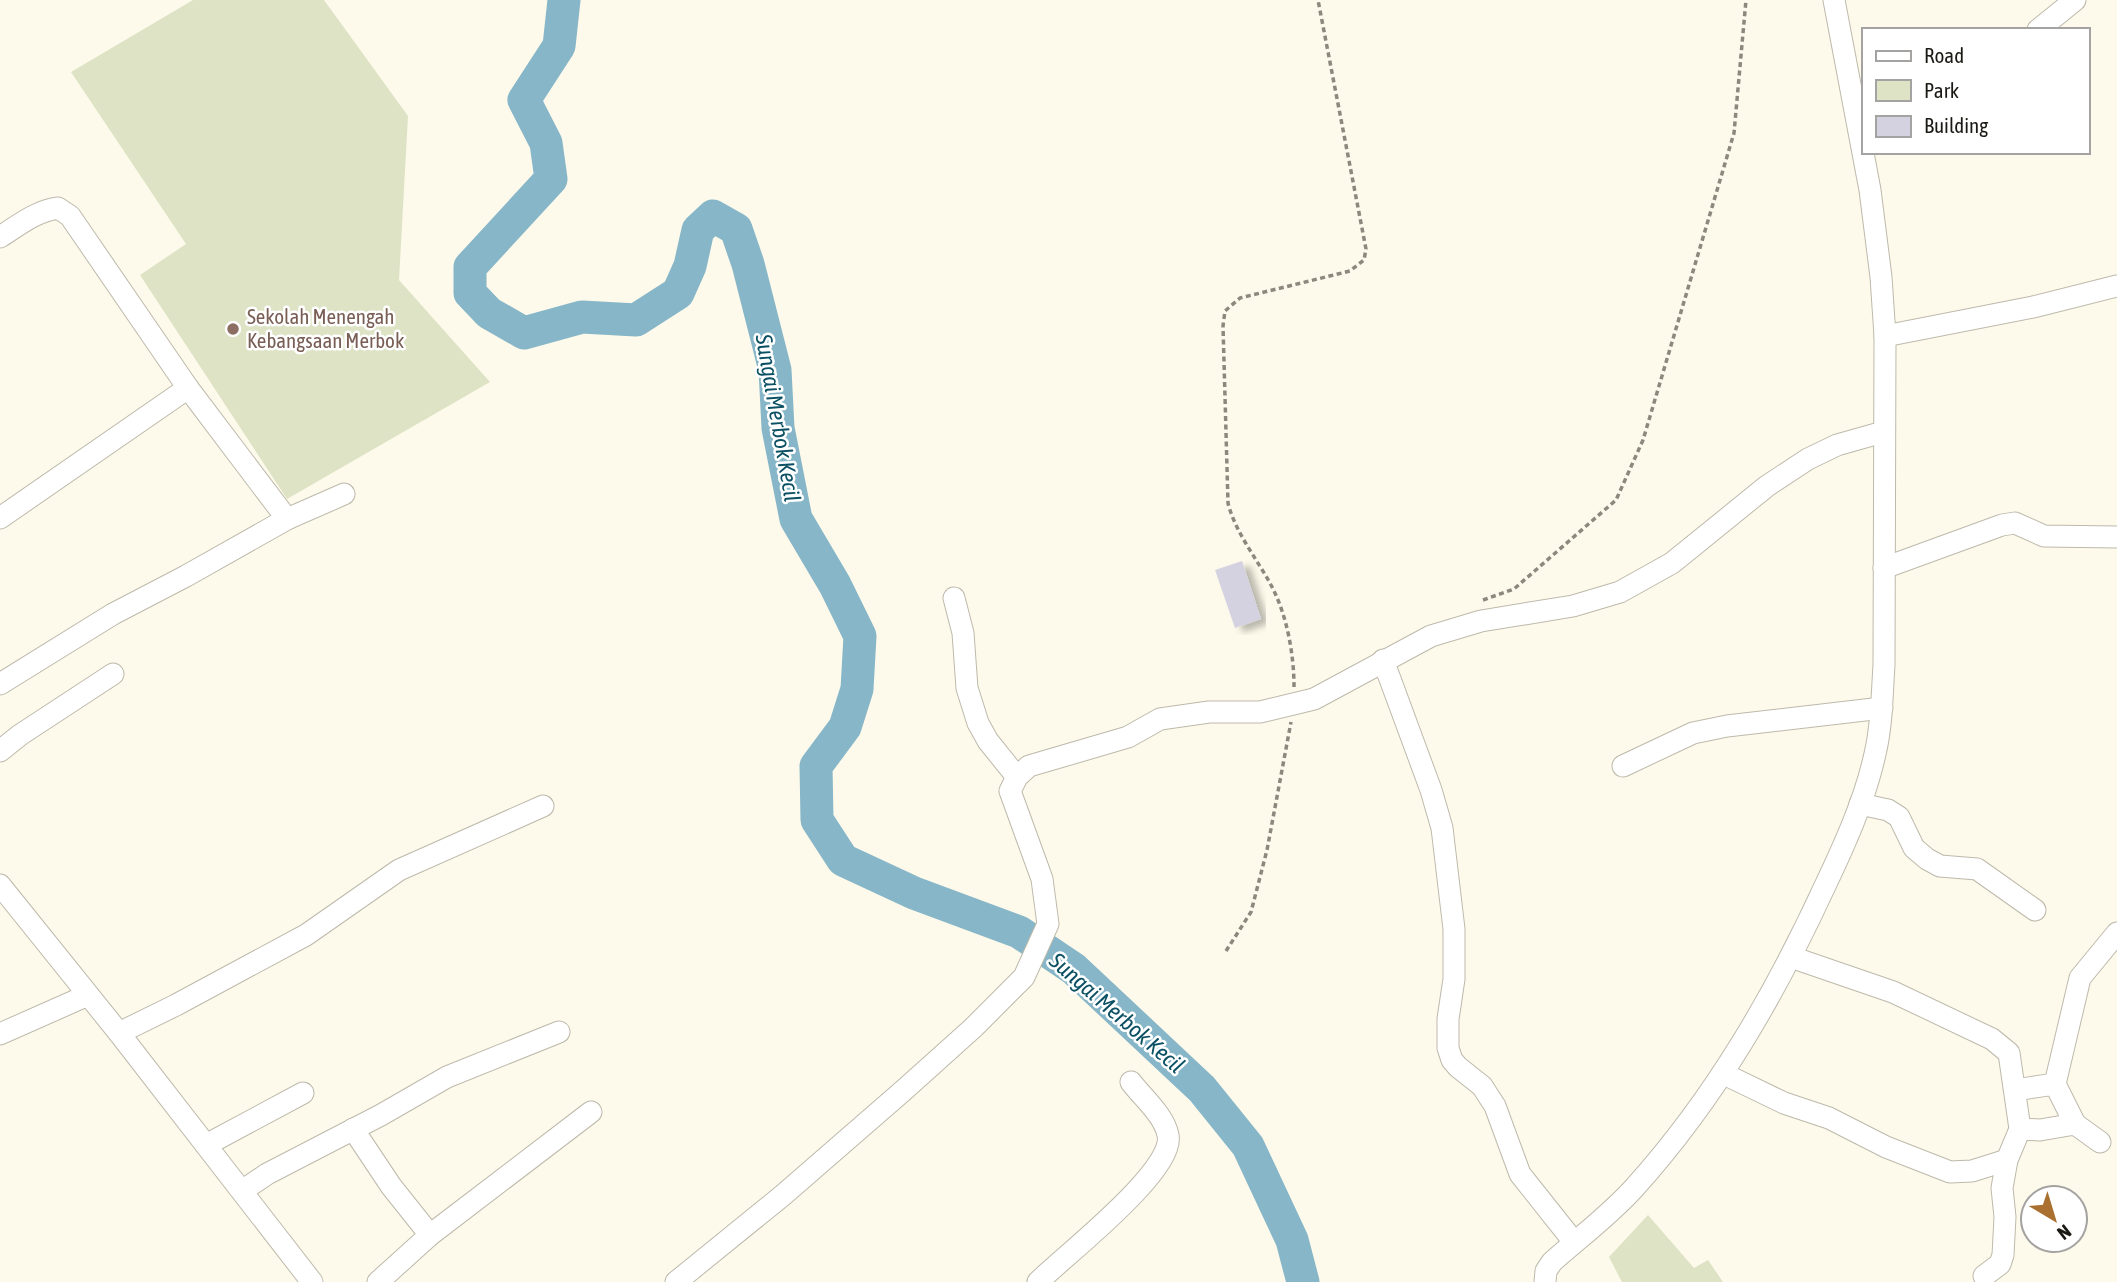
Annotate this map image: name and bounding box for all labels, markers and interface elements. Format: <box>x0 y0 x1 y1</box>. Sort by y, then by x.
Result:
legend <box>1862 28 2089 154</box>
text: Road <box>1924 43 1964 67</box>
text: Park <box>1924 78 1959 102</box>
text: Building <box>1924 113 1988 137</box>
place label: Sekolah Menengah Kebangsaan Merbok <box>247 304 404 352</box>
marker: Sekolah Menengah Kebangsaan Merbok <box>225 321 241 337</box>
water label: Sungai Merbok Kecil <box>750 331 806 504</box>
water label: Sungai Merbok Kecil <box>1044 947 1190 1078</box>
north arrow <box>2019 1184 2089 1254</box>
text: N <box>2053 1220 2076 1245</box>

